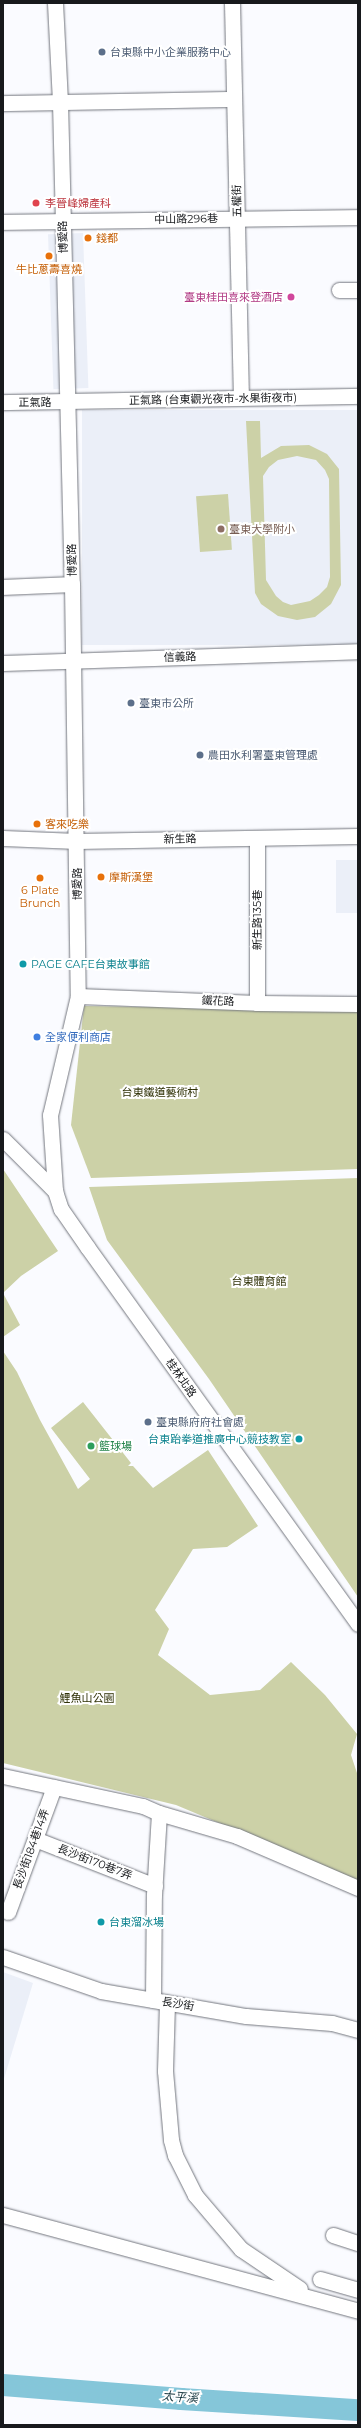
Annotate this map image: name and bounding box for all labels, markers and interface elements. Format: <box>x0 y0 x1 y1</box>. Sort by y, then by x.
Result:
place label: 台東縣中小企業服務中心 <box>110 45 231 59</box>
marker: 台東縣中小企業服務中心 <box>97 47 107 57</box>
street label: 五權街 <box>230 184 244 218</box>
place label: 李晉峰婦產科 <box>45 196 111 210</box>
marker: 李晉峰婦產科 <box>30 197 42 209</box>
street label: 中山路296巷 <box>154 212 218 226</box>
street label: 博愛路 <box>56 220 70 254</box>
place label: 錢都 <box>96 231 118 245</box>
marker: 錢都 <box>83 233 93 243</box>
marker: 牛比蔥壽喜燒 <box>44 251 54 261</box>
place label: 牛比蔥壽喜燒 <box>16 262 82 276</box>
place label: 臺東桂田喜來登酒店 <box>184 290 283 304</box>
marker: 臺東桂田喜來登酒店 <box>286 292 296 302</box>
street label: 正氣路 (台東觀光夜市-水果街夜市) <box>129 391 297 407</box>
street label: 正氣路 <box>19 395 51 409</box>
place label: 臺東大學附小 <box>229 522 295 536</box>
marker: 臺東大學附小 <box>216 524 226 534</box>
street label: 博愛路 <box>65 543 79 577</box>
street label: 信義路 <box>163 650 197 664</box>
place label: 臺東市公所 <box>139 696 194 710</box>
marker: 臺東市公所 <box>126 698 136 708</box>
place label: 農田水利署臺東管理處 <box>208 748 318 762</box>
marker: 農田水利署臺東管理處 <box>195 750 205 760</box>
place label: 客來吃樂 <box>45 817 89 831</box>
marker: 客來吃樂 <box>32 819 42 829</box>
street label: 新生路 <box>163 832 197 846</box>
street label: 博愛路 <box>70 868 84 900</box>
place label: 摩斯漢堡 <box>109 870 153 884</box>
marker: 摩斯漢堡 <box>96 872 106 882</box>
marker: 6 Plate Brunch <box>35 873 45 883</box>
place label: 6 Plate Brunch <box>19 884 61 910</box>
street label: 新生路135巷 <box>250 890 264 950</box>
place label: PAGE CAFE台東故事館 <box>31 957 150 971</box>
marker: PAGE CAFE台東故事館 <box>18 959 28 969</box>
street label: 鐵花路 <box>201 994 235 1008</box>
place label: 全家便利商店 <box>45 1030 111 1044</box>
marker: 全家便利商店 <box>32 1032 42 1042</box>
park label: 台東鐵道藝術村 <box>122 1085 198 1099</box>
park label: 台東體育館 <box>232 1274 286 1288</box>
street label: 桂林北路 <box>163 1356 199 1400</box>
place label: 臺東縣府府社會處 <box>156 1415 244 1429</box>
marker: 臺東縣府府社會處 <box>143 1417 153 1427</box>
place label: 台東跆拳道推廣中心競技教室 <box>148 1432 291 1446</box>
marker: 台東跆拳道推廣中心競技教室 <box>294 1434 304 1444</box>
place label: 籃球場 <box>99 1439 132 1453</box>
marker: 籃球場 <box>86 1441 96 1451</box>
park label: 鯉魚山公園 <box>60 1691 114 1705</box>
street label: 長沙街184巷14弄 <box>10 1807 52 1891</box>
street label: 長沙街170巷7弄 <box>56 1842 134 1882</box>
place label: 台東溜冰場 <box>109 1915 164 1929</box>
marker: 台東溜冰場 <box>96 1917 106 1927</box>
street label: 長沙街 <box>161 1995 195 2013</box>
water label: 太平溪 <box>162 2389 198 2405</box>

